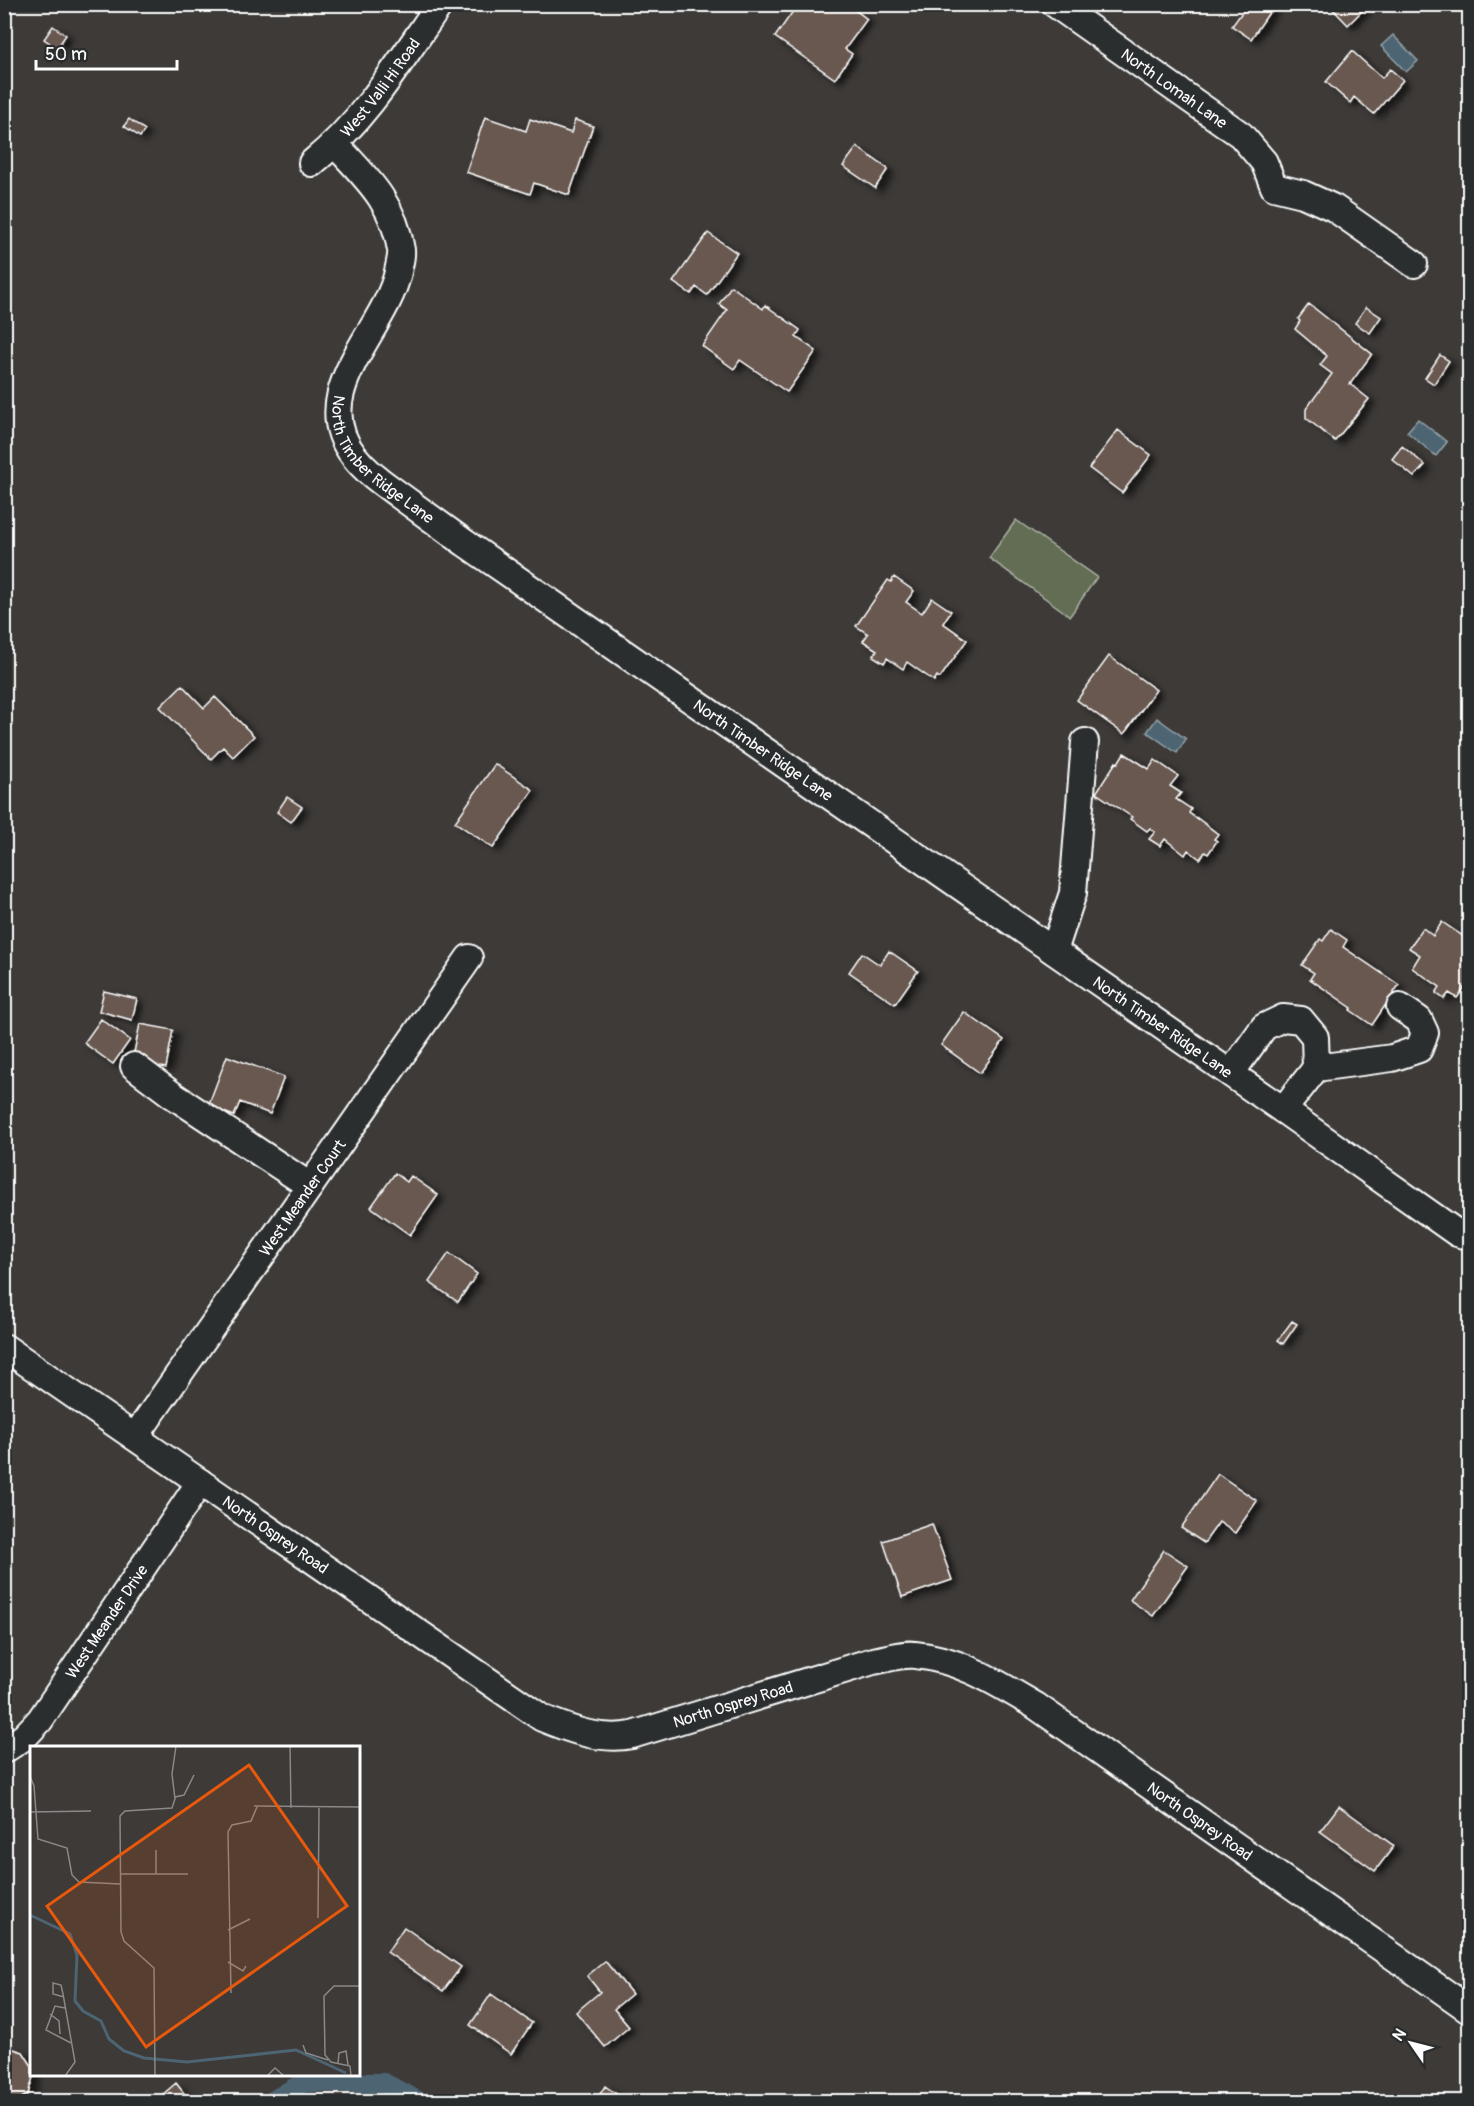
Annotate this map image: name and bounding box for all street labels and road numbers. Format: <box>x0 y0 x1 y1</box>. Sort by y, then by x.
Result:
street label: West Valli Hi Road <box>336 35 425 142</box>
street label: North Lomah Lane <box>1117 45 1231 133</box>
street label: North Timber Ridge Lane <box>327 394 438 528</box>
street label: North Timber Ridge Lane <box>689 695 837 806</box>
street label: North Timber Ridge Lane <box>1089 972 1236 1083</box>
street label: West Meander Court <box>255 1135 351 1260</box>
street label: North Osprey Road <box>218 1492 332 1579</box>
street label: West Meander Drive <box>62 1561 153 1683</box>
street label: North Osprey Road <box>671 1677 795 1733</box>
street label: North Osprey Road <box>1143 1778 1256 1866</box>

